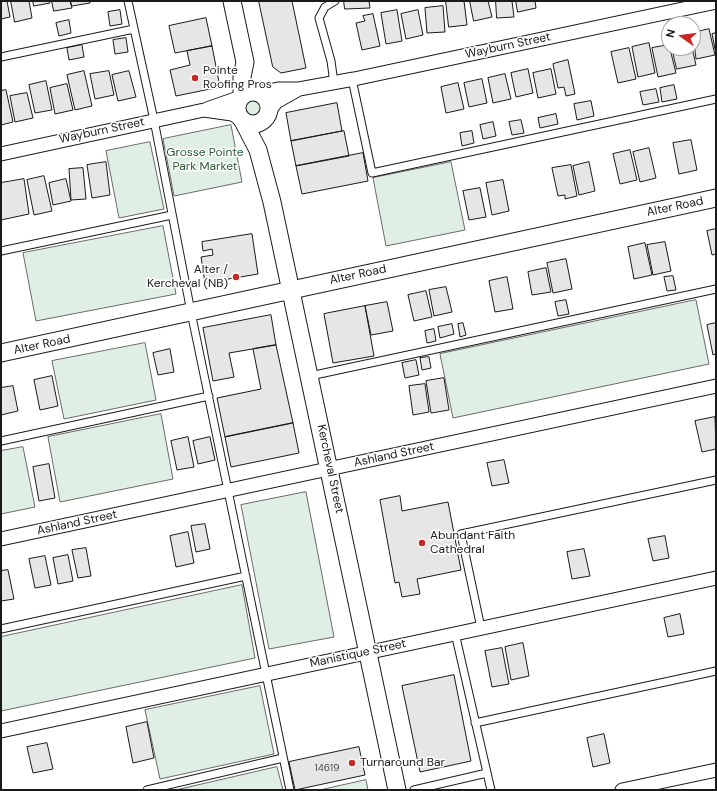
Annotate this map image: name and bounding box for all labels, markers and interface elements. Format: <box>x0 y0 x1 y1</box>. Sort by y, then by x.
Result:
north arrow <box>661 16 701 56</box>
text: N <box>663 28 678 39</box>
street label: Wayburn Street <box>464 30 552 62</box>
place label: Pointe Roofing Pros <box>203 64 272 92</box>
marker: Pointe Roofing Pros <box>190 73 200 83</box>
street label: Wayburn Street <box>58 115 146 147</box>
park label: Grosse Pointe Park Market <box>166 146 244 174</box>
street label: Alter Road <box>645 194 705 220</box>
street label: Alter Road <box>328 262 388 288</box>
place label: Alter / Kercheval (NB) <box>147 263 228 291</box>
marker: Alter / Kercheval (NB) <box>231 272 241 282</box>
street label: Alter Road <box>12 332 72 358</box>
street label: Kercheval Street <box>314 423 346 515</box>
street label: Ashland Street <box>353 439 435 471</box>
street label: Ashland Street <box>36 507 118 539</box>
place label: Abundant Faith Cathedral <box>430 529 515 557</box>
marker: Abundant Faith Cathedral <box>417 538 427 548</box>
street label: Manistique Street <box>309 637 407 671</box>
place label: Turnaround Bar <box>360 756 445 770</box>
marker: Turnaround Bar <box>347 758 357 768</box>
house number: 14619 <box>315 762 339 774</box>

